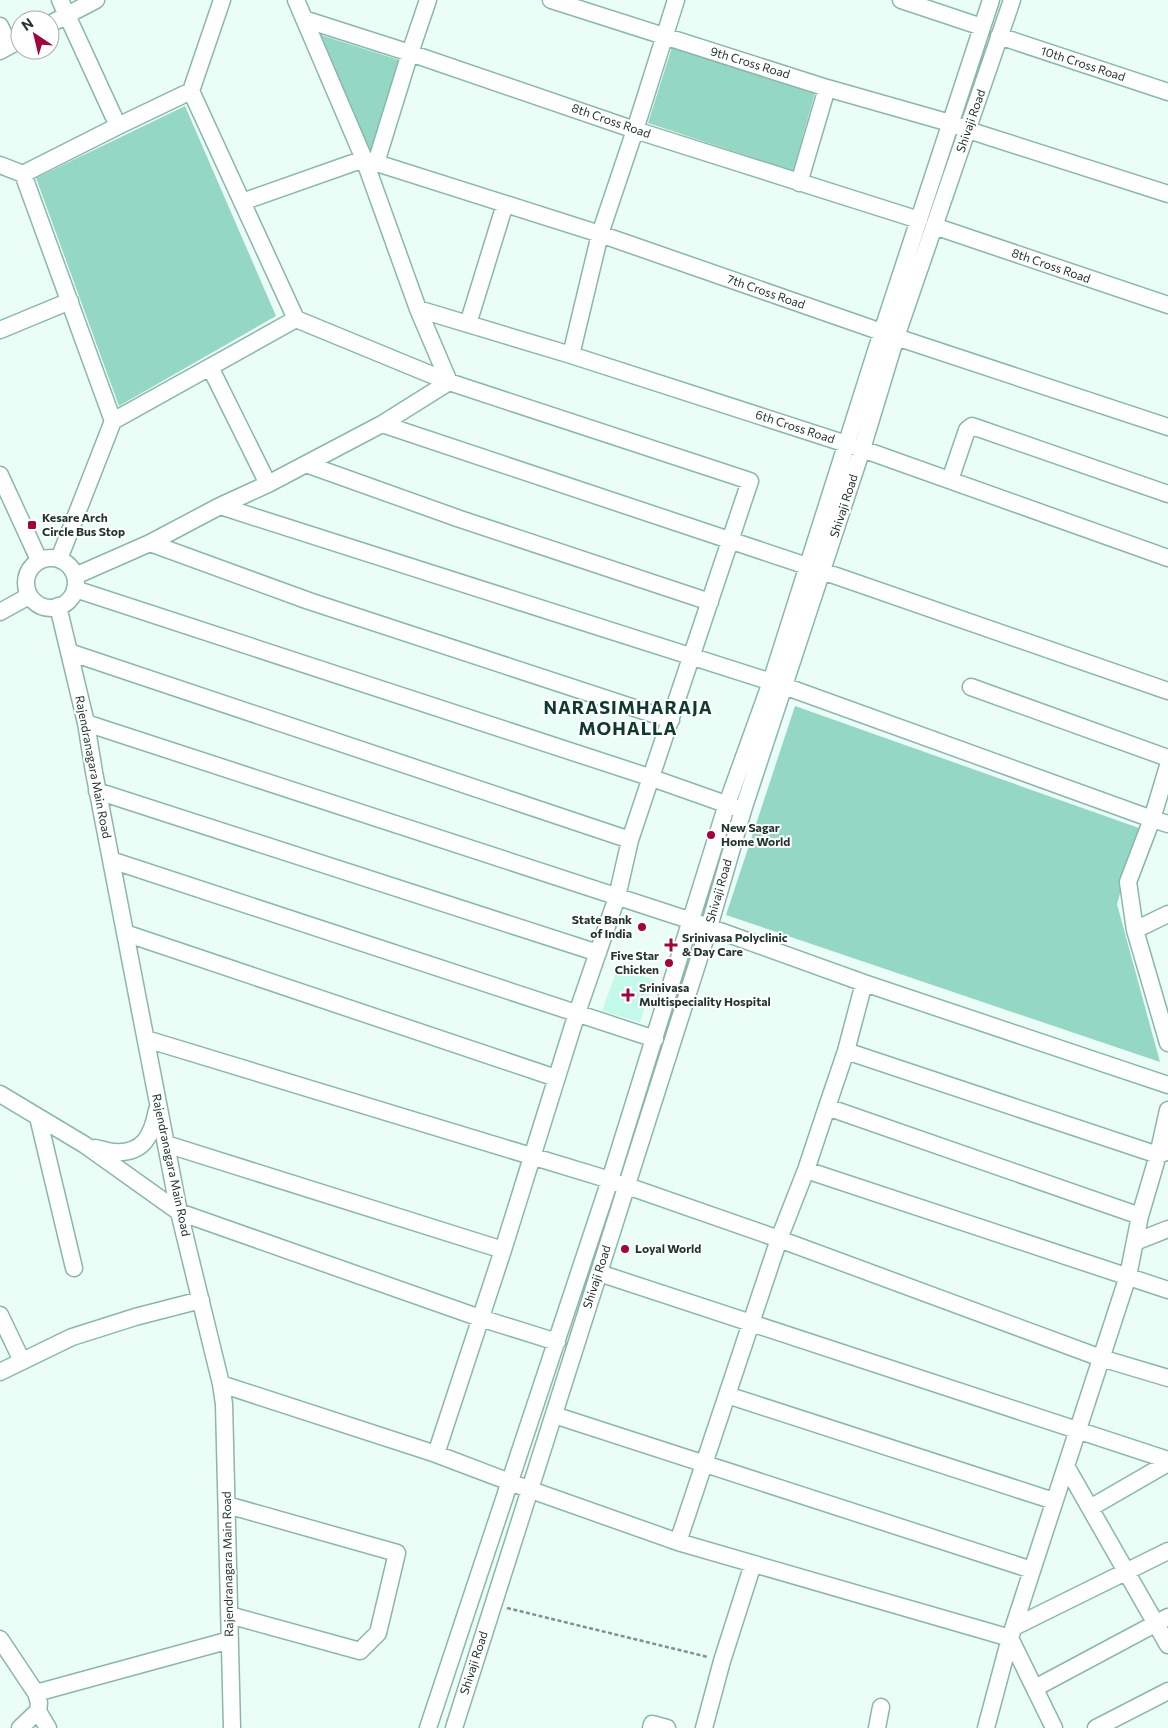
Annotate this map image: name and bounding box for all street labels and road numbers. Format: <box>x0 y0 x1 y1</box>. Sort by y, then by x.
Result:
street label: 9th Cross Road <box>709 43 792 81</box>
street label: 10th Cross Road <box>1039 43 1127 83</box>
street label: Shivaji Road <box>953 87 987 154</box>
street label: 8th Cross Road <box>570 100 653 140</box>
street label: 8th Cross Road <box>1010 245 1093 285</box>
street label: 7th Cross Road <box>726 271 807 311</box>
street label: 6th Cross Road <box>754 407 837 445</box>
street label: Shivaji Road <box>826 472 860 539</box>
street label: Rajendranagara Main Road <box>73 694 115 840</box>
street label: Shivaji Road <box>702 857 734 924</box>
street label: Rajendranagara Main Road <box>150 1092 194 1237</box>
street label: Shivaji Road <box>579 1243 613 1310</box>
street label: Rajendranagara Main Road <box>219 1491 235 1637</box>
street label: Shivaji Road <box>456 1629 490 1696</box>

